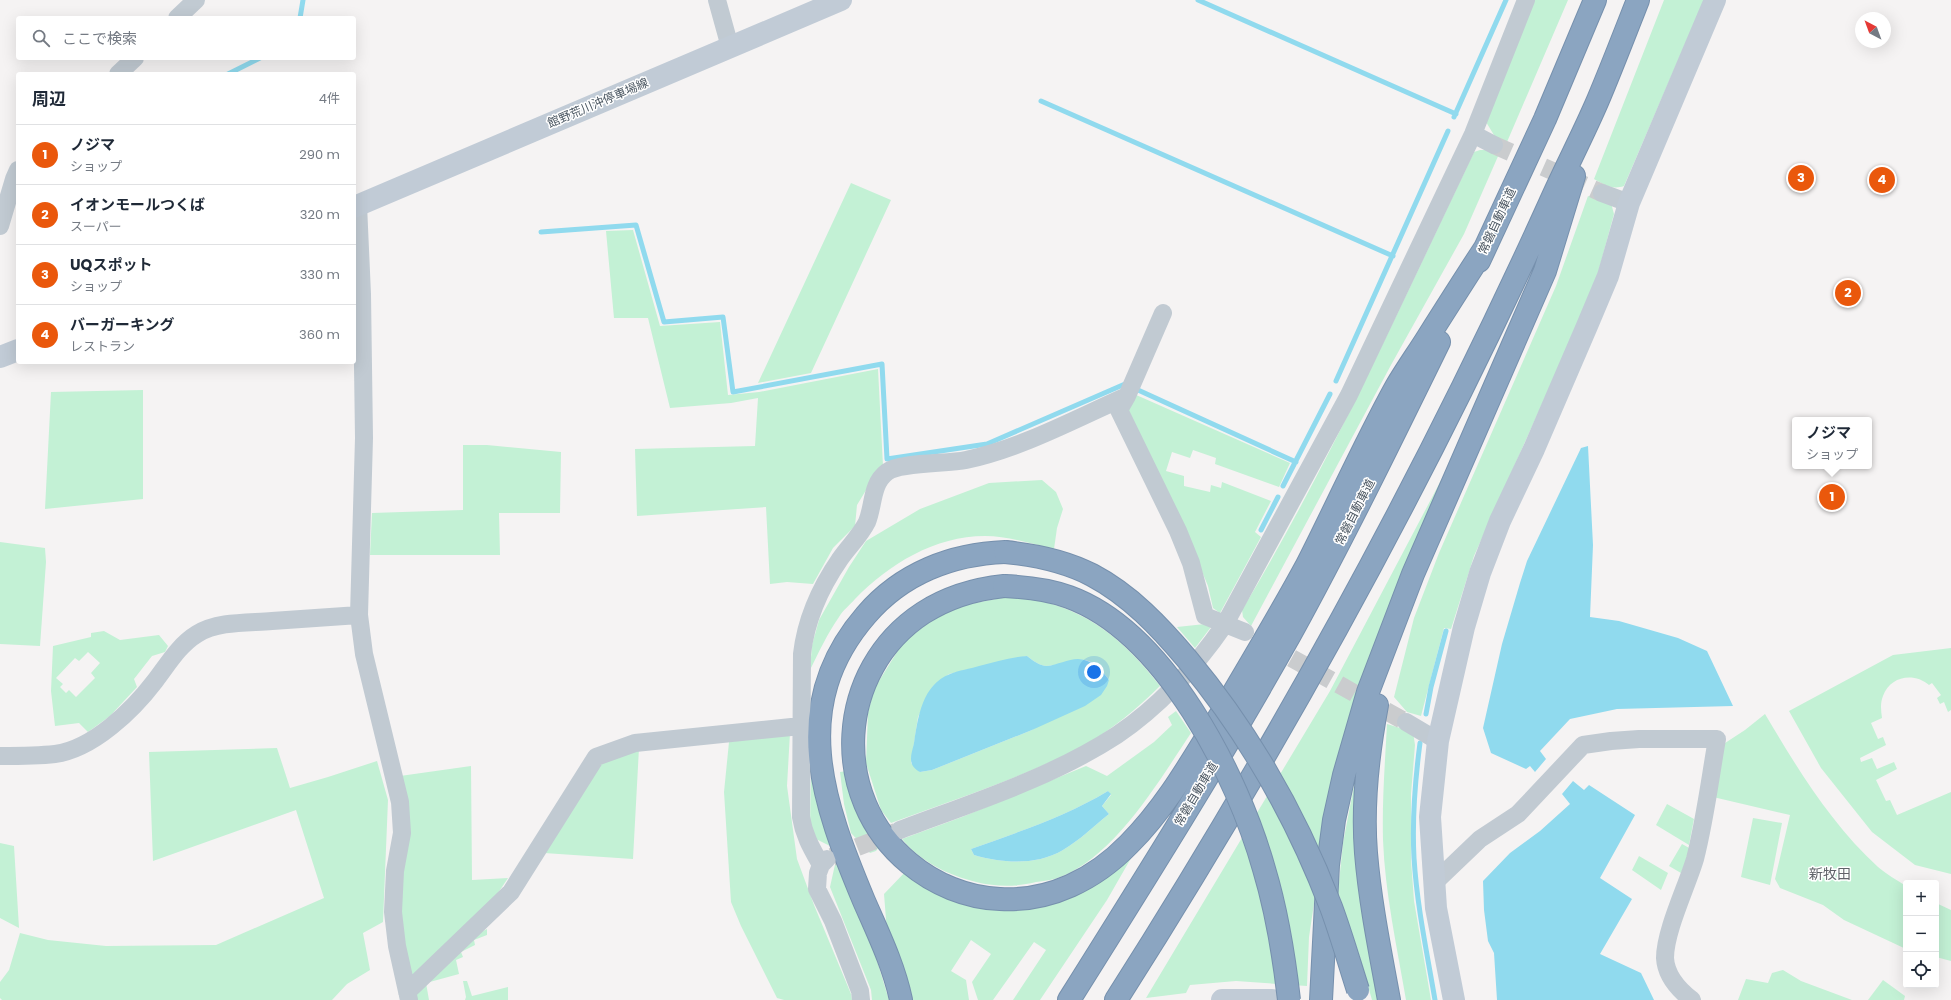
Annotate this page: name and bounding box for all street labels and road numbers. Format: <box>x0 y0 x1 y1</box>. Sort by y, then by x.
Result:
street label: 館野荒川沖停車場線 <box>545 74 651 131</box>
street label: 常磐自動車道 <box>1474 185 1519 257</box>
street label: 常磐自動車道 <box>1331 476 1378 548</box>
street label: 常磐自動車道 <box>1170 758 1221 829</box>

